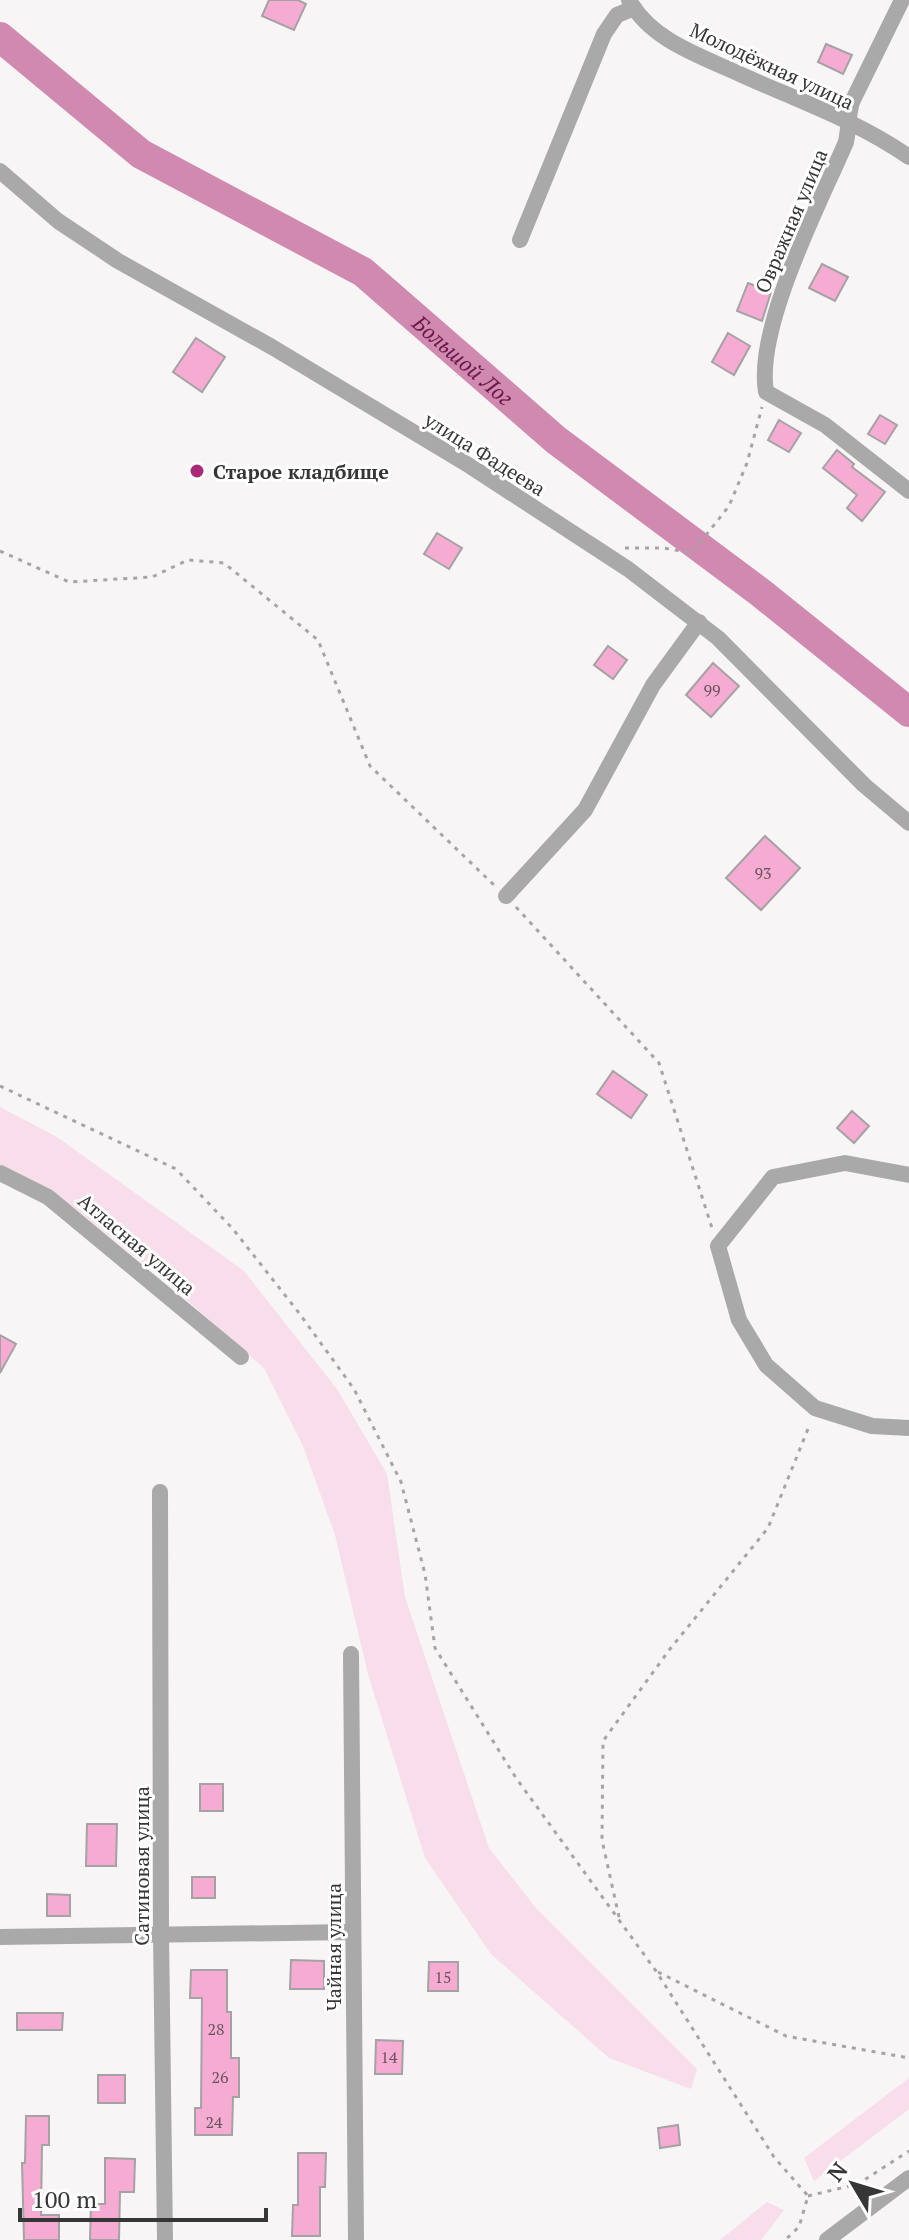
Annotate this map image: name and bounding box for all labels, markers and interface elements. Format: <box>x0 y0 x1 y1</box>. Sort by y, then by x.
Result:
street label: Молодёжная улица <box>686 16 858 116</box>
street label: Овражная улица <box>748 145 834 297</box>
water label: Большой Лог <box>406 307 520 412</box>
street label: улица Фадеева <box>418 405 551 502</box>
place label: Старое кладбище <box>213 458 389 485</box>
marker: Старое кладбище <box>188 462 206 480</box>
house number: 99 <box>703 679 721 701</box>
house number: 93 <box>754 862 772 884</box>
street label: Атласная улица <box>73 1187 201 1301</box>
street label: Сатиновая улица <box>128 1786 155 1946</box>
street label: Чайная улица <box>320 1883 347 2011</box>
house number: 15 <box>434 1966 452 1988</box>
house number: 28 <box>207 2018 225 2040</box>
house number: 14 <box>380 2046 398 2068</box>
house number: 26 <box>211 2066 229 2088</box>
house number: 24 <box>205 2111 223 2133</box>
north arrow <box>813 2144 893 2224</box>
text: N <box>820 2156 854 2187</box>
scale bar <box>20 2172 266 2222</box>
text: 100 m <box>32 2183 97 2215</box>

